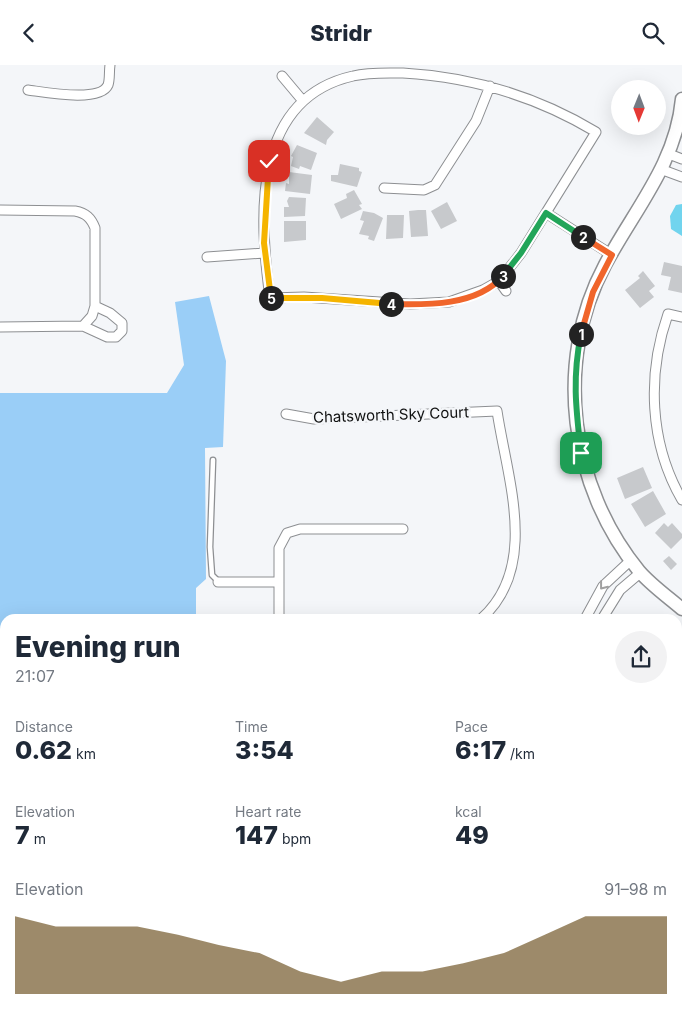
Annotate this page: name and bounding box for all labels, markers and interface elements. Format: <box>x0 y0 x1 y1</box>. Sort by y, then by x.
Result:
icon: back <box>15 19 43 47</box>
icon: search <box>639 19 667 47</box>
text: Stridr <box>310 20 372 46</box>
north arrow <box>611 80 666 135</box>
map controls <box>611 80 666 135</box>
pin <box>248 140 290 182</box>
icon: check <box>255 147 283 175</box>
pin: 2 <box>570 225 596 249</box>
text: 2 <box>579 229 588 246</box>
pin: 3 <box>490 263 516 289</box>
text: 3 <box>499 268 508 285</box>
pin: 5 <box>258 285 284 311</box>
text: 5 <box>267 290 276 307</box>
pin: 4 <box>378 291 404 317</box>
text: 4 <box>387 296 396 313</box>
pin: 1 <box>568 321 594 347</box>
text: 1 <box>578 326 585 343</box>
street label: Chatsworth Sky Court <box>313 402 469 427</box>
pin <box>560 432 602 474</box>
icon: arrive <box>567 439 595 467</box>
one-way arrow <box>601 580 609 589</box>
text: Evening run <box>15 630 181 664</box>
button: share <box>615 631 667 683</box>
text: 21:07 <box>15 666 55 686</box>
text: Distance <box>15 718 73 735</box>
text: Time <box>235 718 268 735</box>
text: Pace <box>455 718 488 735</box>
text: 0.62 <box>15 735 72 765</box>
text: 3:54 <box>235 735 294 765</box>
text: 6:17 <box>455 735 506 765</box>
text: km <box>72 745 96 762</box>
text: /km <box>506 745 535 762</box>
text: Elevation <box>15 803 75 820</box>
text: Heart rate <box>235 803 301 820</box>
text: kcal <box>455 803 482 820</box>
text: 7 <box>15 820 30 850</box>
text: 147 <box>235 820 278 850</box>
text: 49 <box>455 820 489 850</box>
text: m <box>30 830 46 847</box>
text: bpm <box>278 830 311 847</box>
text: Elevation <box>15 879 84 899</box>
text: 91–98 m <box>604 879 667 899</box>

